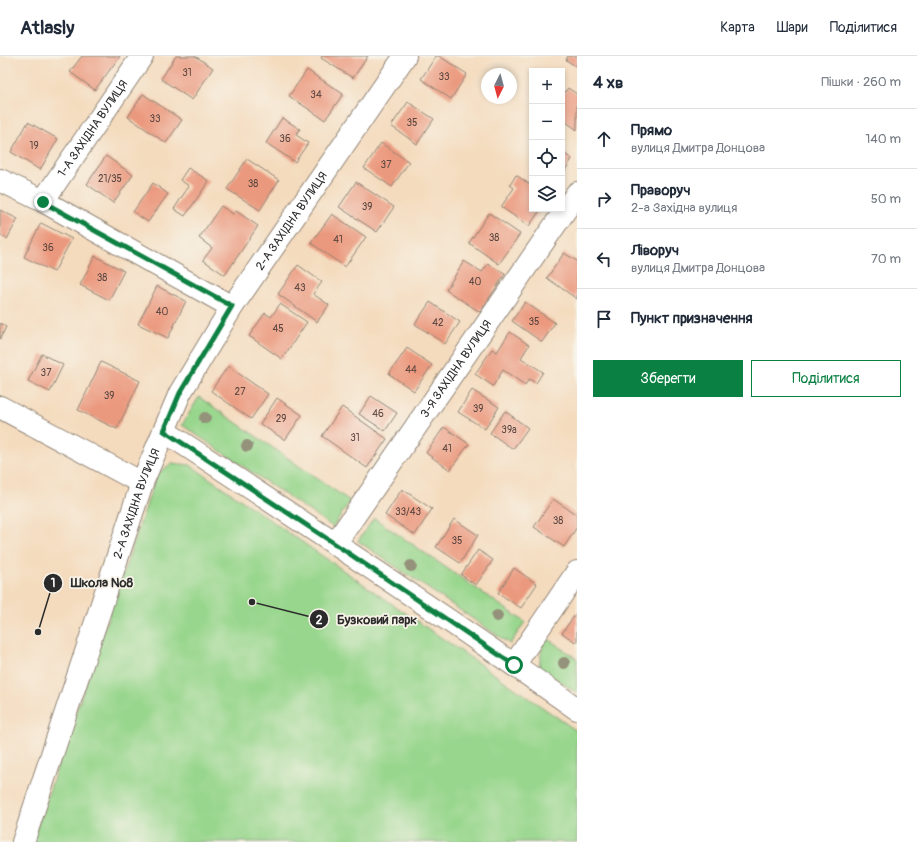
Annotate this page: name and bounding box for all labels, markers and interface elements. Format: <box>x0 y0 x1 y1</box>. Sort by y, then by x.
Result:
text: Atlasly <box>20 16 74 40</box>
text: Карта <box>720 19 755 36</box>
text: Шари <box>777 19 808 36</box>
text: Поділитися <box>830 19 897 36</box>
house number: 31 <box>182 67 192 79</box>
north arrow <box>481 68 517 104</box>
map controls <box>529 68 565 212</box>
button: + <box>529 68 565 104</box>
house number: 33 <box>438 71 450 83</box>
text: 4 хв <box>593 72 623 93</box>
text: Пішки · 260 m <box>821 74 901 90</box>
street label: 1-А ЗАХІДНА ВУЛИЦЯ <box>54 77 131 180</box>
house number: 34 <box>310 89 322 101</box>
button: − <box>529 104 565 140</box>
house number: 33 <box>149 113 161 125</box>
house number: 35 <box>407 117 418 129</box>
text: Прямо <box>631 121 672 140</box>
icon: ahead <box>593 128 615 150</box>
text: 140 m <box>865 131 901 147</box>
house number: 36 <box>279 133 291 145</box>
house number: 19 <box>29 140 39 152</box>
button: locate <box>529 140 565 176</box>
text: вулиця Дмитра Донцова <box>631 140 765 156</box>
house number: 37 <box>381 159 392 171</box>
street label: 2-А ЗАХІДНА ВУЛИЦЯ <box>252 169 331 273</box>
house number: 21/35 <box>98 173 122 185</box>
button: layers <box>529 176 565 212</box>
house number: 38 <box>248 178 258 190</box>
text: Праворуч <box>631 181 691 200</box>
icon: right <box>593 188 615 210</box>
text: 50 m <box>871 191 901 207</box>
route end <box>34 193 52 211</box>
text: 2-а Західна вулиця <box>631 200 737 216</box>
house number: 39 <box>362 201 372 213</box>
house number: 38 <box>489 232 499 244</box>
house number: 41 <box>333 234 343 246</box>
text: Ліворуч <box>631 241 679 260</box>
house number: 36 <box>42 242 54 254</box>
icon: left <box>593 248 615 270</box>
text: 70 m <box>871 251 901 267</box>
text: вулиця Дмитра Донцова <box>631 260 765 276</box>
house number: 38 <box>97 272 107 284</box>
house number: 40 <box>469 276 481 288</box>
house number: 43 <box>294 282 306 294</box>
house number: 40 <box>156 306 168 318</box>
icon: arrive <box>593 308 615 330</box>
text: Пункт призначення <box>631 309 752 328</box>
house number: 35 <box>529 316 540 328</box>
street label: 3-Я ЗАХІДНА ВУЛИЦЯ <box>417 317 495 420</box>
house number: 42 <box>432 317 444 329</box>
house number: 45 <box>272 323 284 335</box>
button: Зберегти <box>593 360 743 397</box>
button: Поділитися <box>751 360 901 397</box>
house number: 44 <box>405 364 417 376</box>
house number: 37 <box>41 367 52 379</box>
house number: 27 <box>235 386 246 398</box>
house number: 39 <box>104 390 114 402</box>
house number: 39 <box>473 403 483 415</box>
house number: 46 <box>372 408 384 420</box>
house number: 29 <box>276 413 286 425</box>
house number: 39а <box>501 424 517 436</box>
house number: 31 <box>350 432 360 444</box>
house number: 41 <box>442 443 452 455</box>
street label: 2-А ЗАХІДНА ВУЛИЦЯ <box>110 446 163 561</box>
house number: 33/43 <box>395 506 421 518</box>
house number: 38 <box>553 515 563 527</box>
house number: 35 <box>452 535 463 547</box>
callout: Школа №8 <box>43 570 141 595</box>
text: Школа №8 <box>70 575 134 591</box>
text: 1 <box>51 576 55 591</box>
callout: Бузковий парк <box>309 607 425 632</box>
text: Бузковий парк <box>337 612 417 628</box>
text: 2 <box>316 613 323 628</box>
route start <box>505 656 523 674</box>

